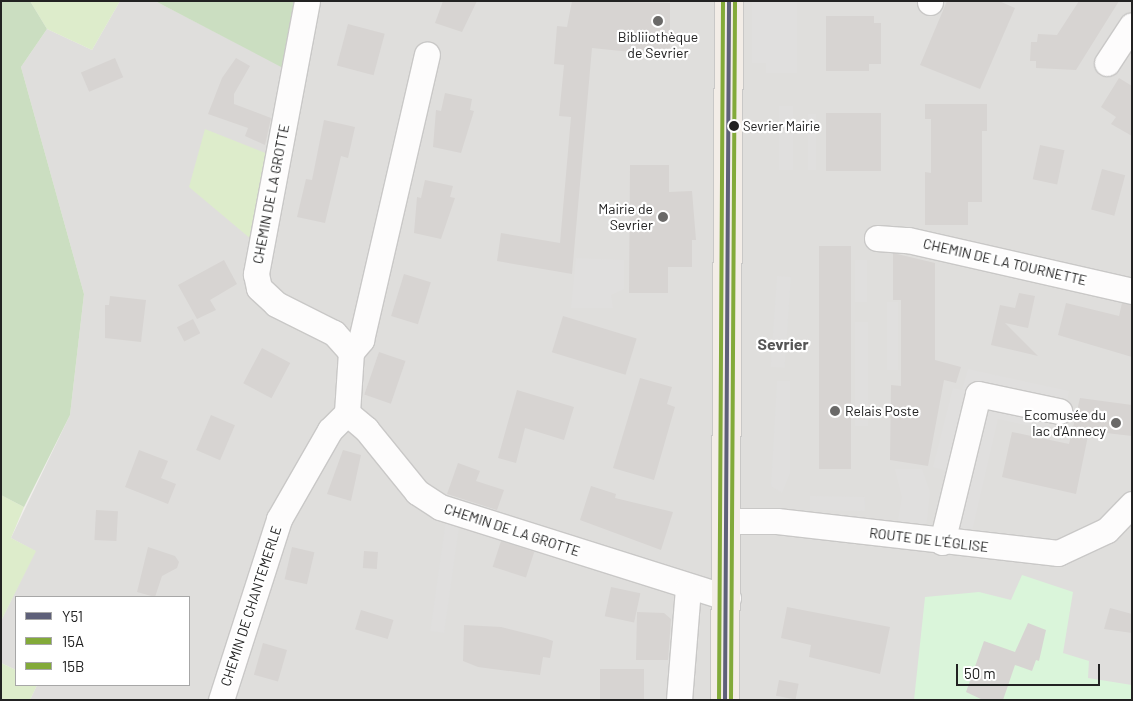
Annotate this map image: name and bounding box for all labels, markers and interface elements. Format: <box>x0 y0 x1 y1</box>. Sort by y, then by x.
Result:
marker: Bibliiothèque de Sevrier <box>652 15 664 27</box>
place label: Bibliiothèque de Sevrier <box>618 29 698 62</box>
place label: Sevrier Mairie <box>743 118 820 134</box>
marker: Sevrier Mairie <box>729 121 739 131</box>
street label: CHEMIN DE LA GROTTE <box>249 123 293 265</box>
place label: Mairie de Sevrier <box>598 201 653 233</box>
marker: Mairie de Sevrier <box>657 211 669 223</box>
street label: CHEMIN DE LA TOURNETTE <box>921 235 1089 289</box>
district label: Sevrier <box>757 334 809 354</box>
place label: Relais Poste <box>845 403 919 419</box>
marker: Relais Poste <box>829 405 841 417</box>
place label: Ecomusée du lac d'Annecy <box>1024 407 1106 440</box>
marker: Ecomusée du lac d'Annecy <box>1110 417 1122 429</box>
street label: CHEMIN DE LA GROTTE <box>442 500 582 560</box>
street label: CHEMIN DE CHANTEMERLE <box>217 524 285 688</box>
street label: ROUTE DE L'ÉGLISE <box>868 524 990 556</box>
legend <box>15 596 190 686</box>
text: Y51 <box>62 607 83 625</box>
text: 15A <box>62 632 84 650</box>
scale bar <box>958 654 1102 686</box>
text: 15B <box>62 657 84 675</box>
text: 50 m <box>964 664 996 682</box>

